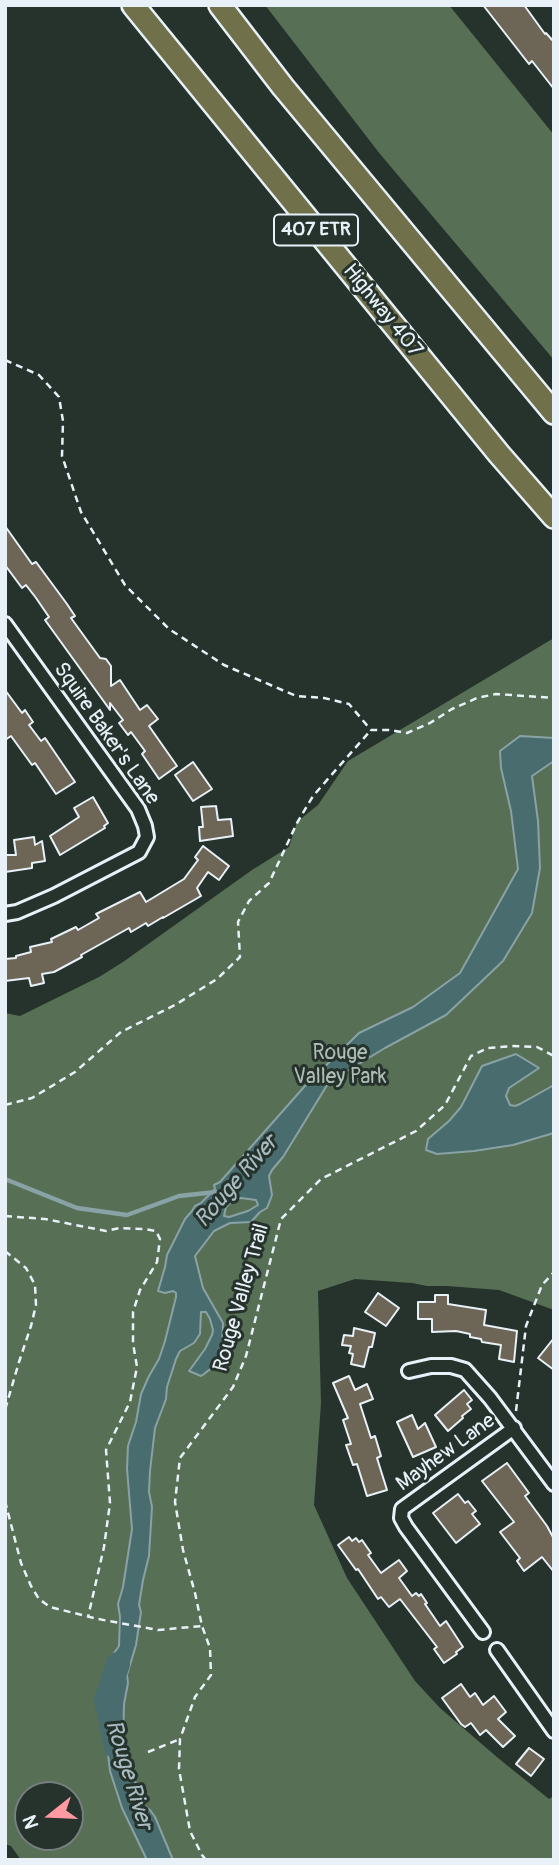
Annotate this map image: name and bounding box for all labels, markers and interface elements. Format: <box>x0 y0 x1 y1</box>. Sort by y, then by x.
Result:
road number: 407 ETR <box>274 214 358 246</box>
street label: Highway 407 <box>337 259 427 363</box>
street label: Squire Baker's Lane <box>48 658 164 810</box>
park label: Rouge Valley Park <box>294 1041 386 1091</box>
water label: Rouge River <box>189 1130 285 1234</box>
street label: Rouge Valley Trail <box>209 1221 275 1375</box>
street label: Mayhew Lane <box>392 1409 500 1497</box>
water label: Rouge River <box>98 1717 158 1833</box>
north arrow <box>14 1781 84 1851</box>
text: N <box>18 1812 44 1832</box>

